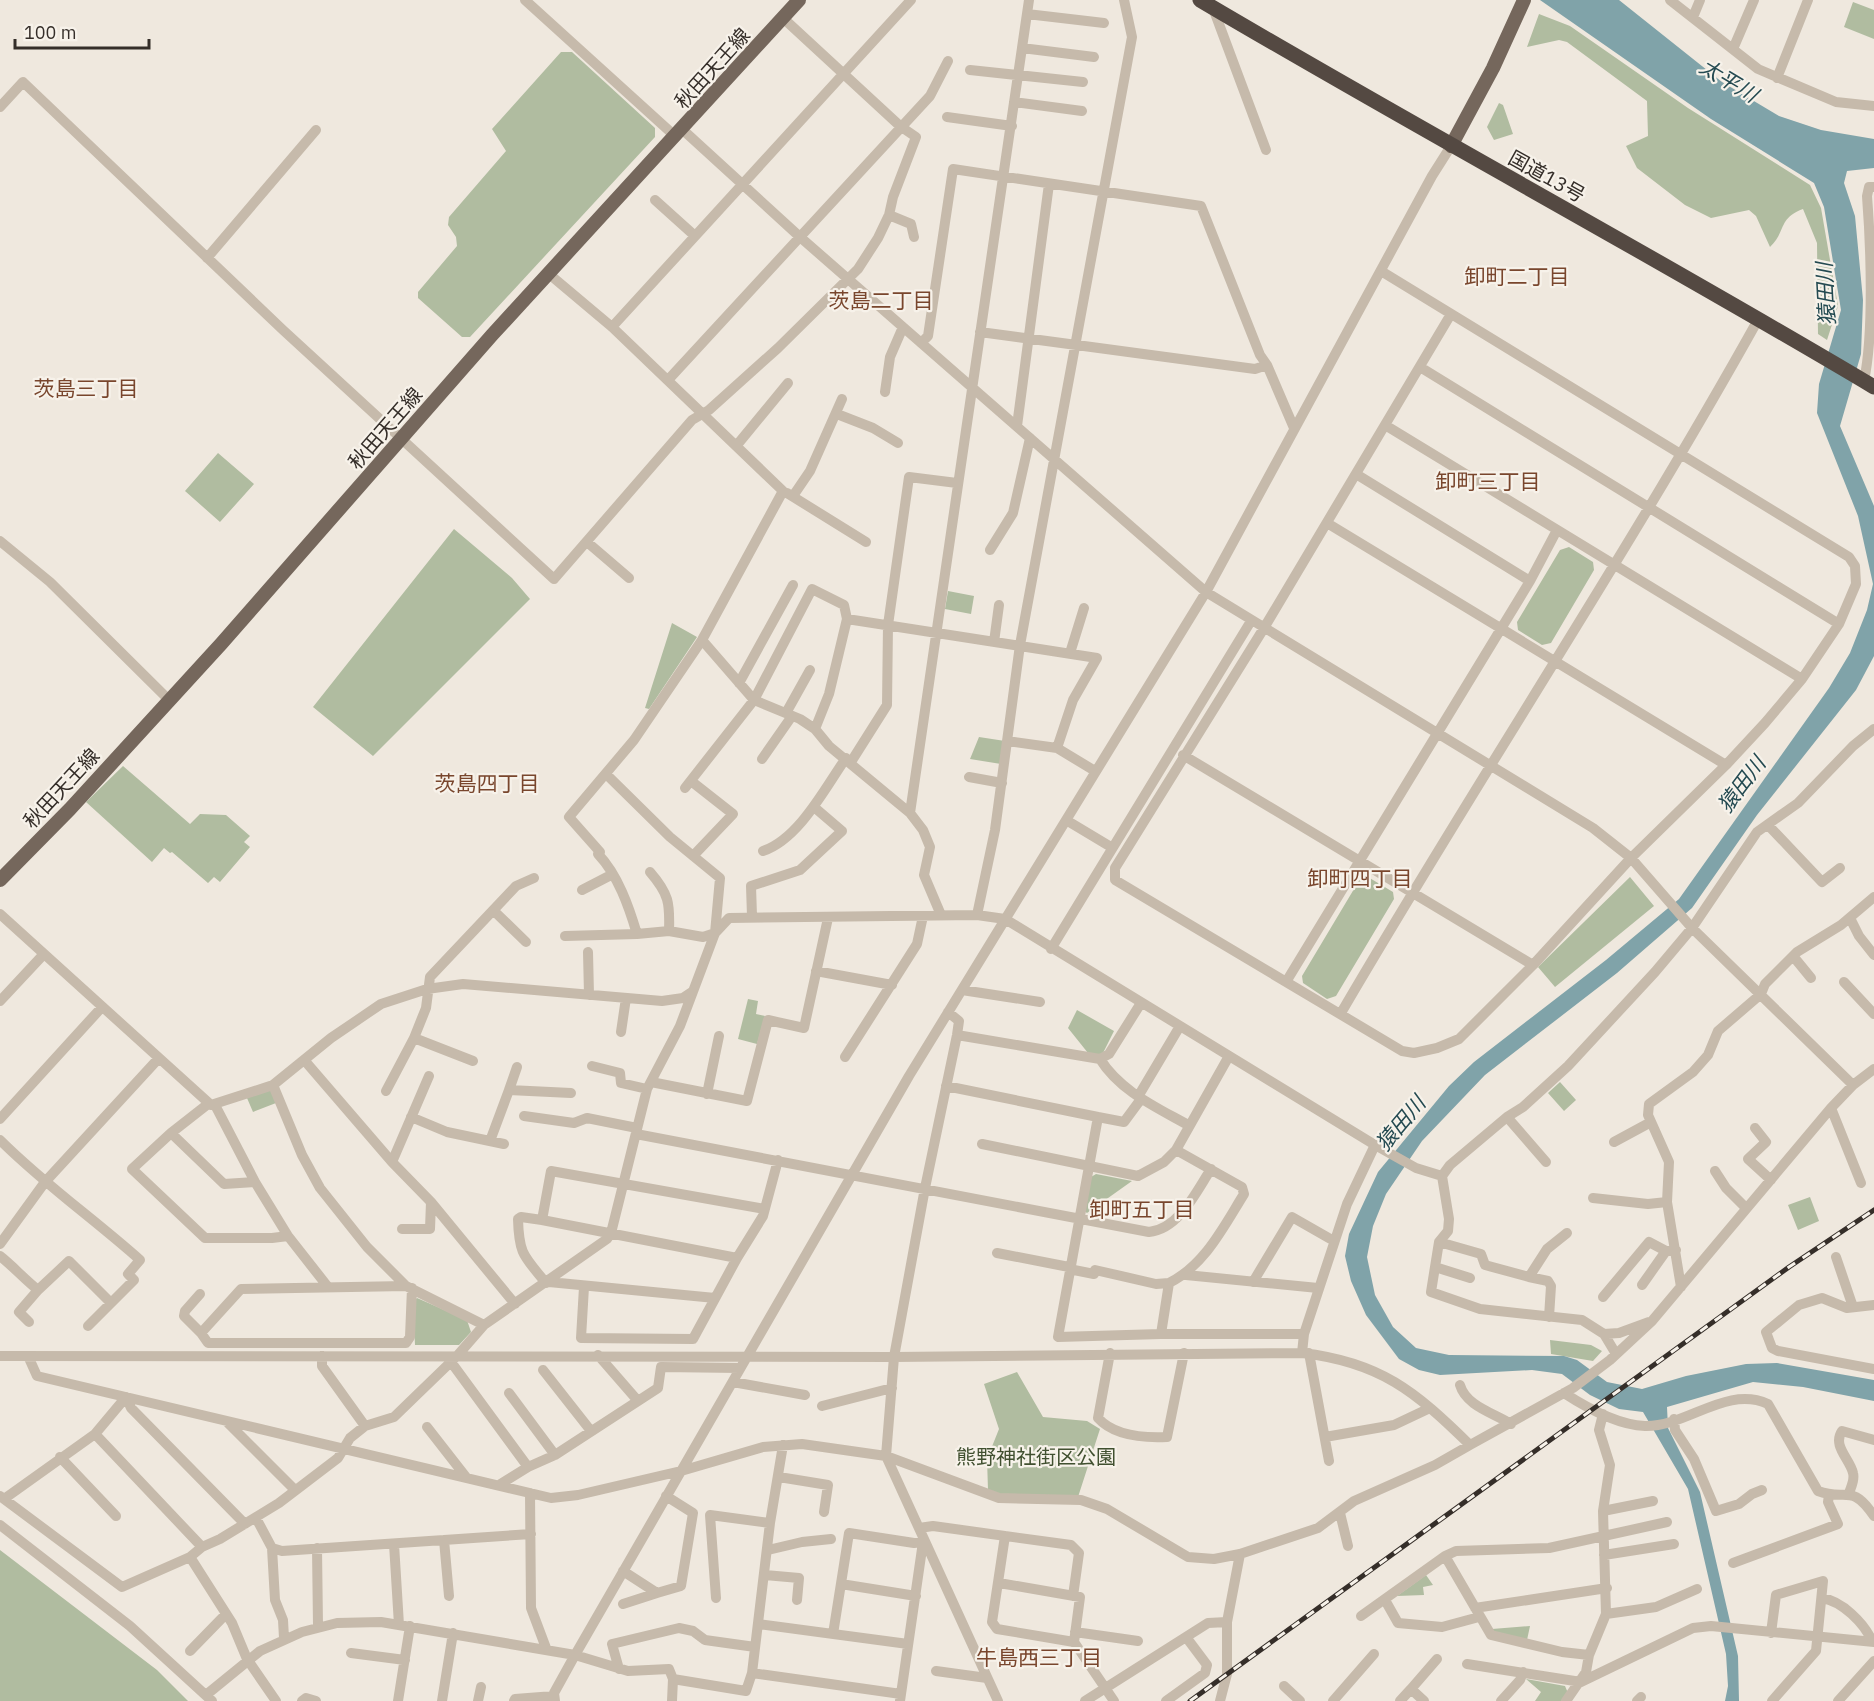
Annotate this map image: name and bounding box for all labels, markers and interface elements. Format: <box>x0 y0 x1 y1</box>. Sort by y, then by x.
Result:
scale bar <box>15 12 148 50</box>
text: 100 m <box>24 21 76 44</box>
street label: 秋田天王線 <box>669 22 755 114</box>
water label: 太平川 <box>1695 52 1765 109</box>
street label: 国道13号 <box>1504 144 1590 208</box>
water label: 猿田川 <box>1809 260 1841 326</box>
district label: 卸町二丁目 <box>1465 262 1570 290</box>
district label: 茨島二丁目 <box>829 286 934 314</box>
district label: 茨島三丁目 <box>34 374 139 402</box>
street label: 秋田天王線 <box>342 381 428 475</box>
district label: 卸町三丁目 <box>1436 467 1541 495</box>
street label: 秋田天王線 <box>17 742 105 834</box>
water label: 猿田川 <box>1711 749 1772 818</box>
district label: 茨島四丁目 <box>435 769 540 797</box>
district label: 卸町四丁目 <box>1308 864 1413 892</box>
water label: 猿田川 <box>1369 1088 1432 1156</box>
district label: 卸町五丁目 <box>1090 1195 1195 1223</box>
park label: 熊野神社街区公園 <box>956 1443 1116 1470</box>
district label: 牛島西三丁目 <box>976 1643 1102 1671</box>

